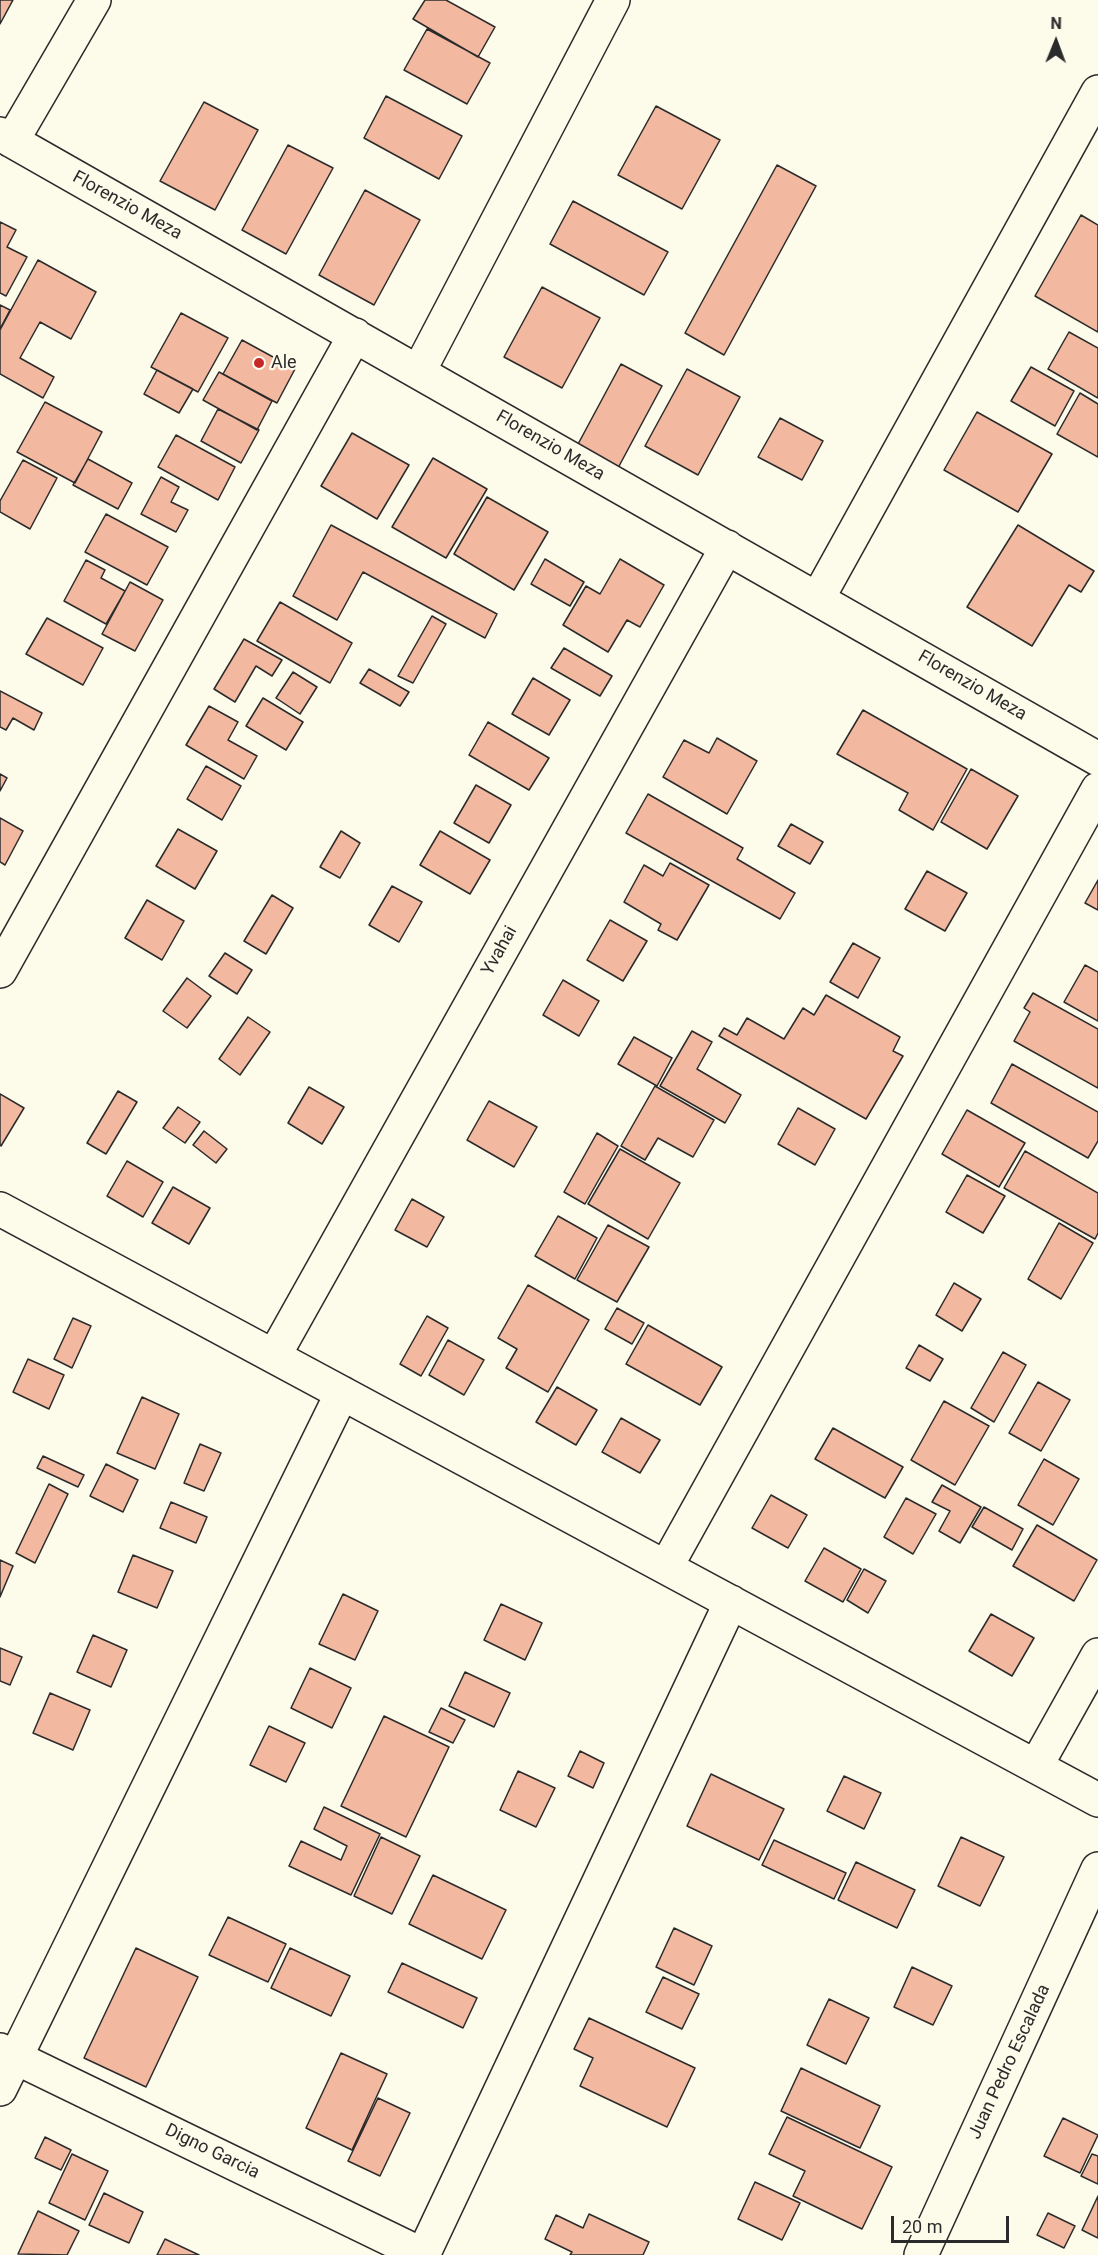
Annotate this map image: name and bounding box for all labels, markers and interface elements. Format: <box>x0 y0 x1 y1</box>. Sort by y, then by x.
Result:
north arrow <box>1026 12 1086 72</box>
text: N <box>1051 14 1062 33</box>
street label: Florenzio Meza <box>68 167 186 245</box>
place label: Ale <box>271 352 297 374</box>
marker: Ale <box>252 356 266 370</box>
street label: Florenzio Meza <box>492 406 608 486</box>
street label: Florenzio Meza <box>914 646 1030 726</box>
street label: Yvahai <box>478 923 522 979</box>
street label: Juan Pedro Escalada <box>965 1981 1055 2143</box>
street label: Digno Garcia <box>161 2120 263 2184</box>
scale bar <box>894 2204 1012 2242</box>
text: 20 m <box>902 2216 942 2237</box>

